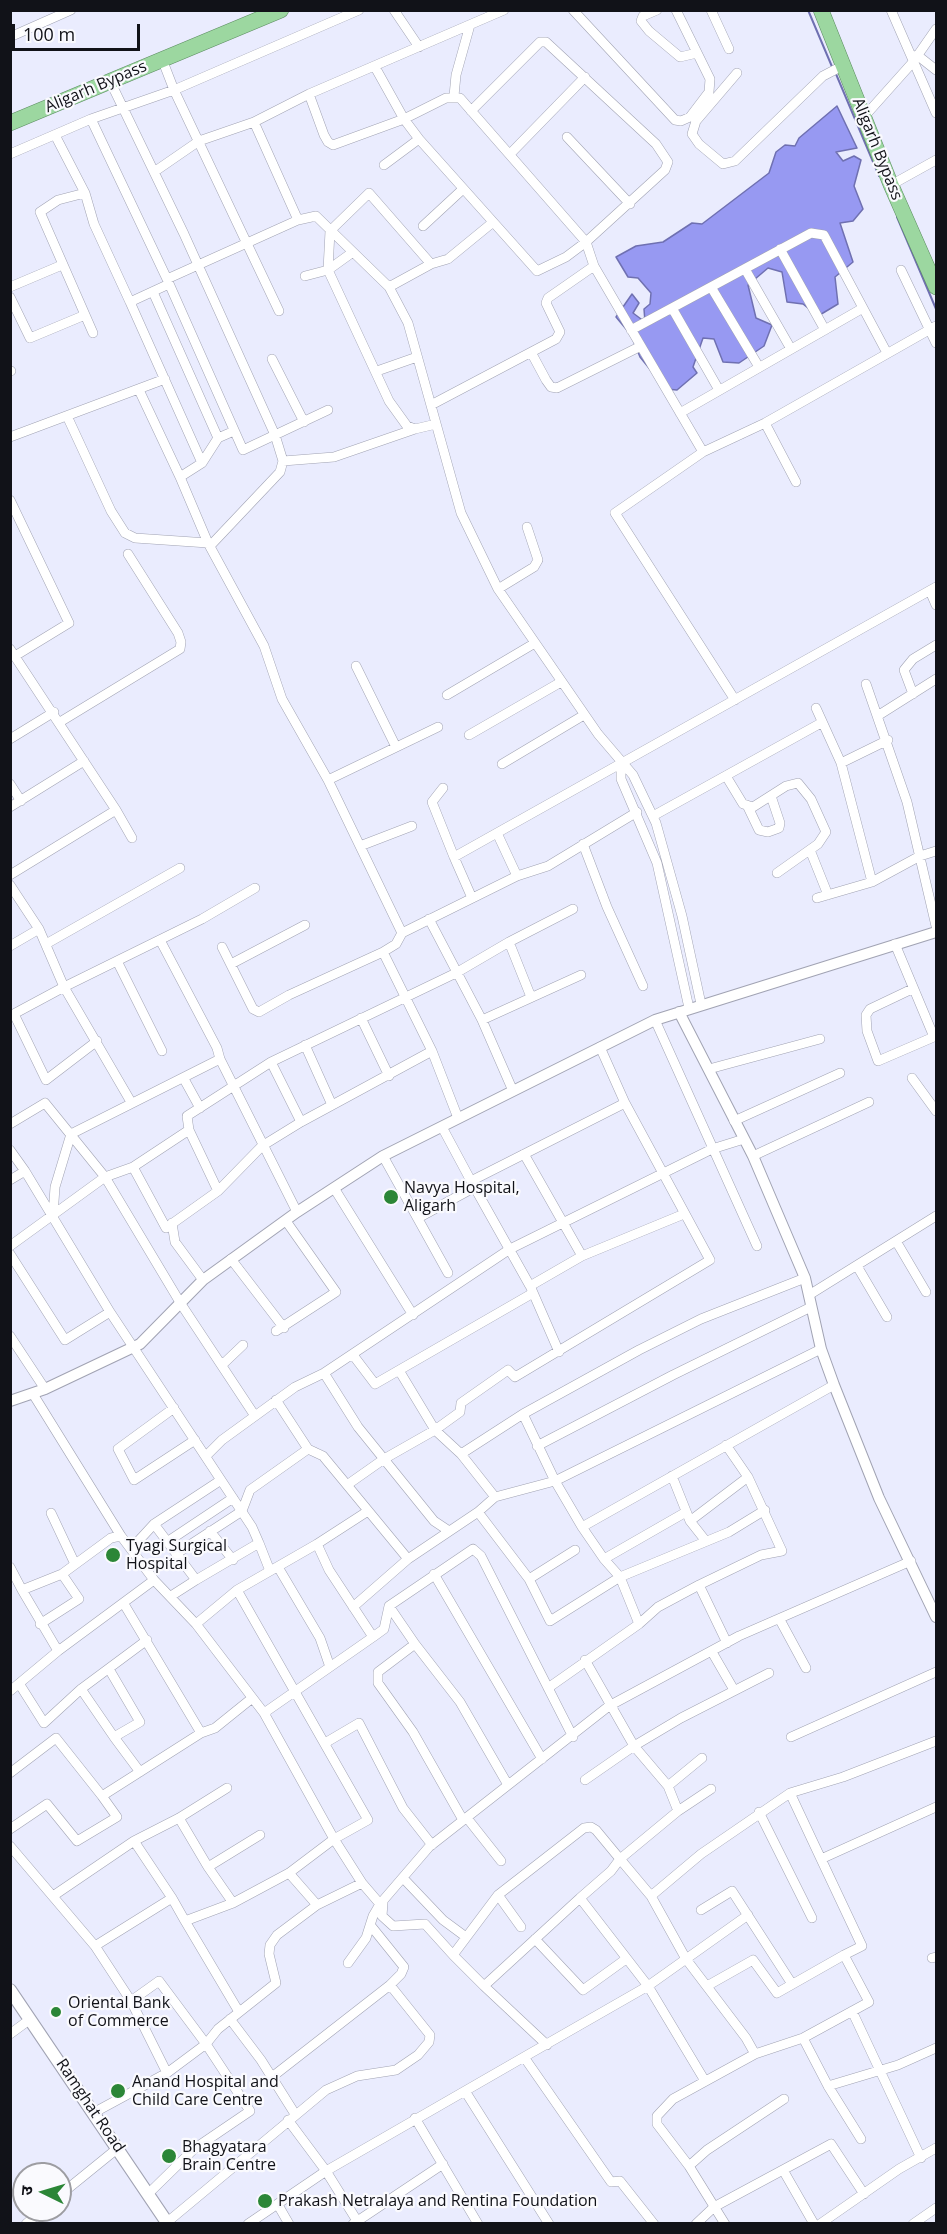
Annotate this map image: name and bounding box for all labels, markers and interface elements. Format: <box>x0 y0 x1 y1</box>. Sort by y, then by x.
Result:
scale bar <box>15 12 142 50</box>
text: 100 m <box>23 22 75 46</box>
street label: Aligarh Bypass <box>42 57 150 117</box>
street label: Aligarh Bypass <box>848 95 906 203</box>
place label: Navya Hospital, Aligarh <box>404 1178 520 1216</box>
marker: Navya Hospital, Aligarh <box>382 1188 400 1206</box>
place label: Tyagi Surgical Hospital <box>126 1536 227 1574</box>
marker: Tyagi Surgical Hospital <box>104 1546 122 1564</box>
place label: Oriental Bank of Commerce <box>68 1993 170 2031</box>
marker: Oriental Bank of Commerce <box>49 2005 63 2019</box>
street label: Ramghat Road <box>52 2055 128 2157</box>
place label: Anand Hospital and Child Care Centre <box>132 2072 279 2110</box>
marker: Anand Hospital and Child Care Centre <box>109 2082 127 2100</box>
place label: Bhagyatara Brain Centre <box>182 2137 276 2175</box>
marker: Bhagyatara Brain Centre <box>160 2147 178 2165</box>
north arrow <box>12 2162 72 2222</box>
text: उ <box>15 2185 37 2196</box>
place label: Prakash Netralaya and Rentina Foundation <box>278 2191 597 2211</box>
marker: Prakash Netralaya and Rentina Foundation <box>256 2192 274 2210</box>

